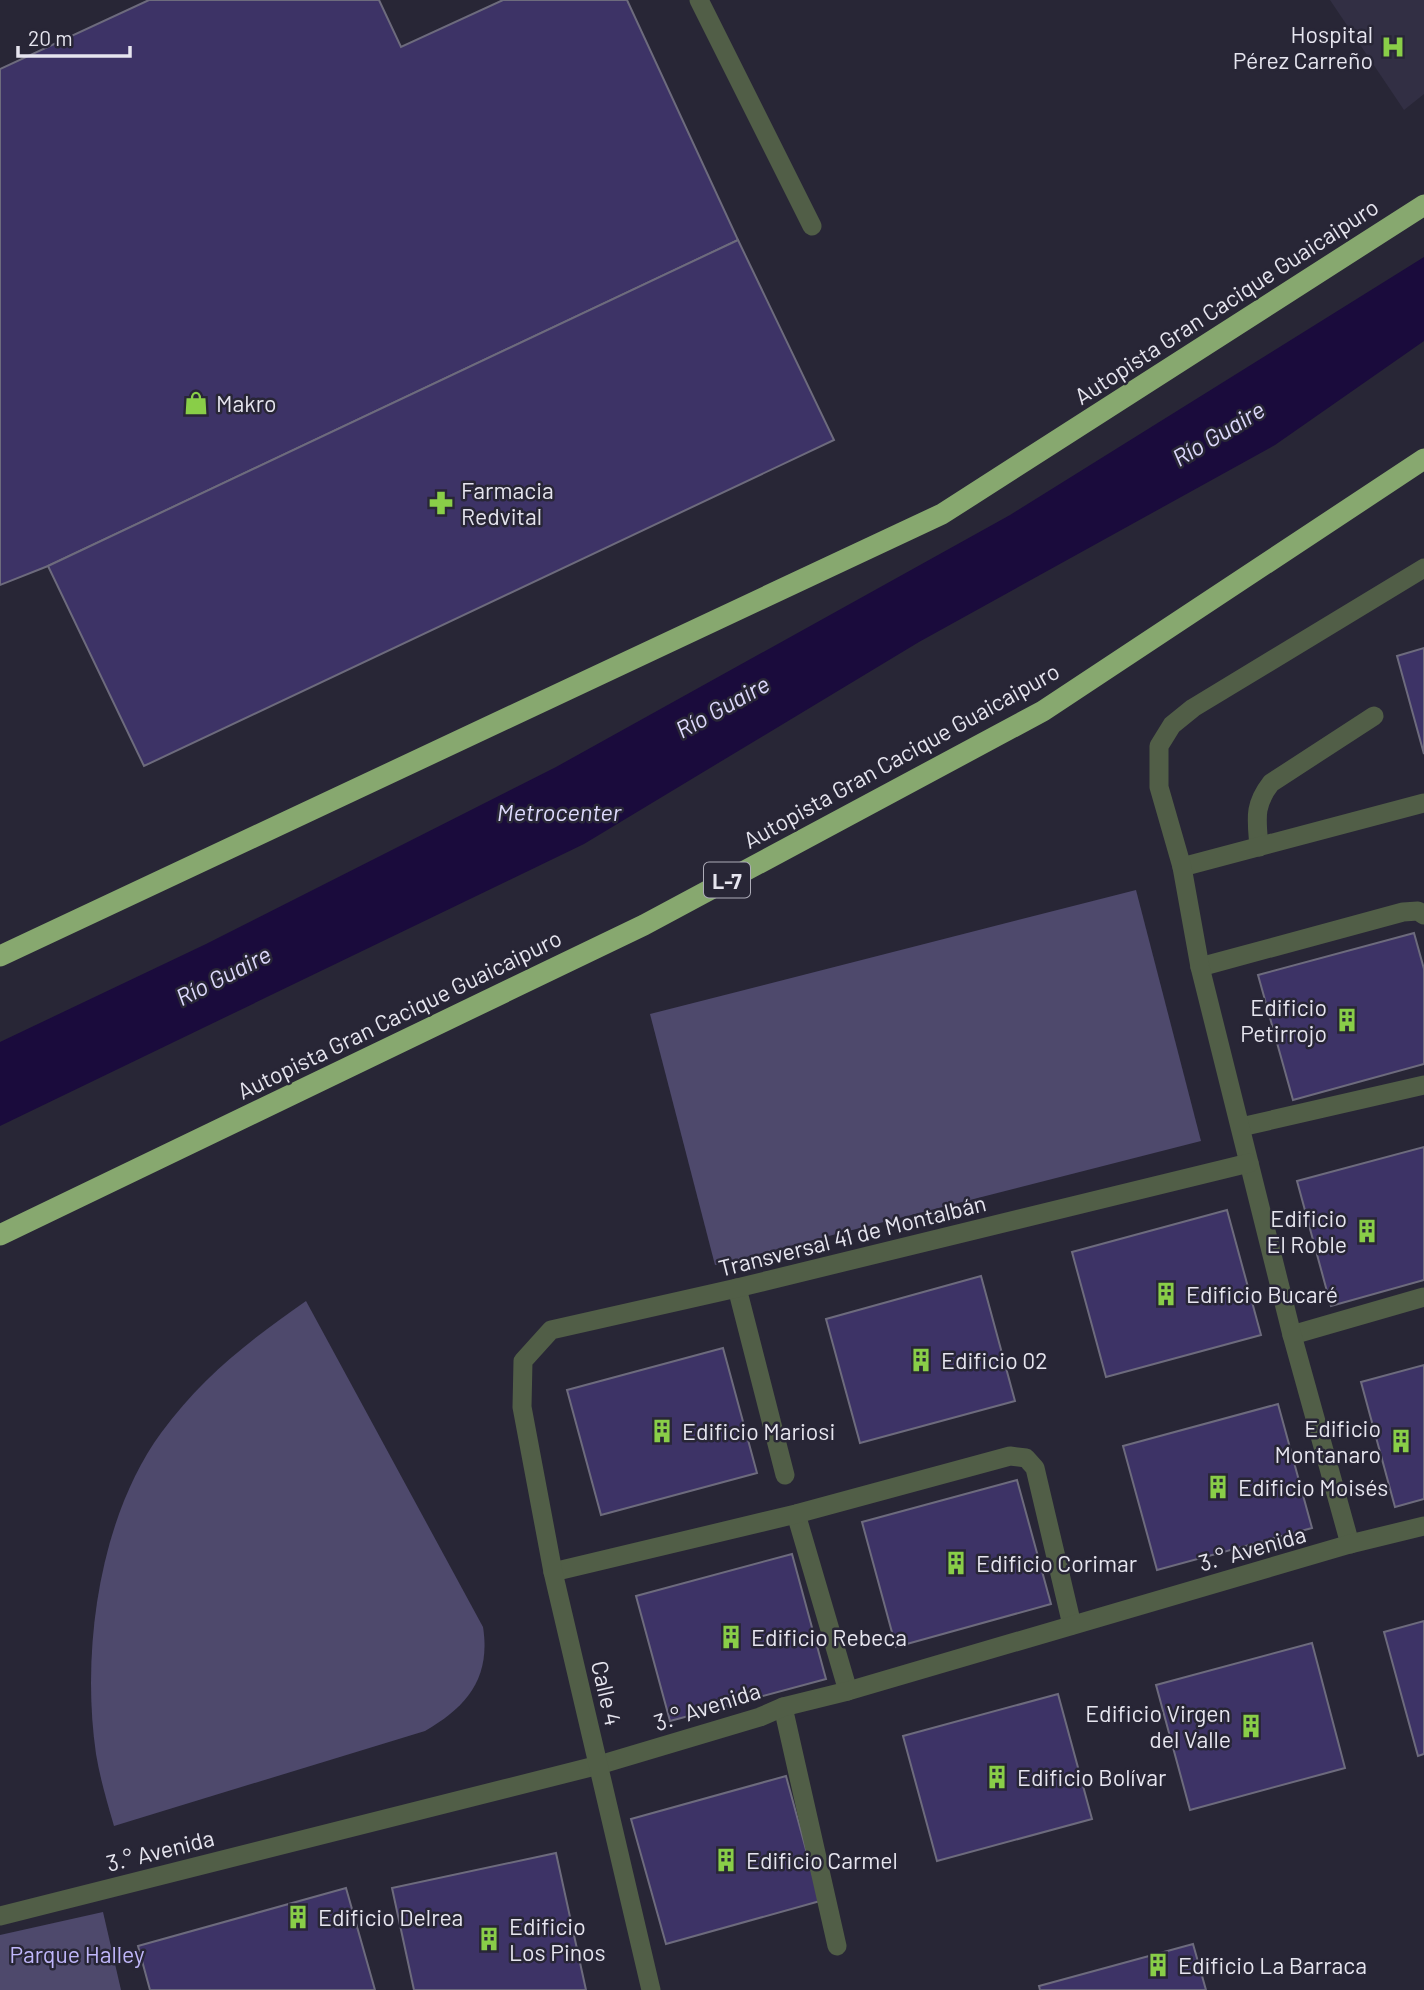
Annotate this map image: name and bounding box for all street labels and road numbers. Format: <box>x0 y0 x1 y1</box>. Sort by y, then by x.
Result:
street label: Autopista Gran Cacique Guaicaipuro <box>1069 192 1383 410</box>
street label: Autopista Gran Cacique Guaicaipuro <box>738 656 1064 854</box>
road number: L-7 <box>704 862 750 898</box>
street label: Autopista Gran Cacique Guaicaipuro <box>232 923 566 1105</box>
street label: Transversal 41 de Montalbán <box>715 1188 989 1282</box>
street label: 3.° Avenida <box>1195 1519 1309 1577</box>
street label: Calle 4 <box>586 1658 628 1728</box>
street label: 3.° Avenida <box>650 1676 764 1736</box>
street label: 3.° Avenida <box>103 1823 217 1877</box>

